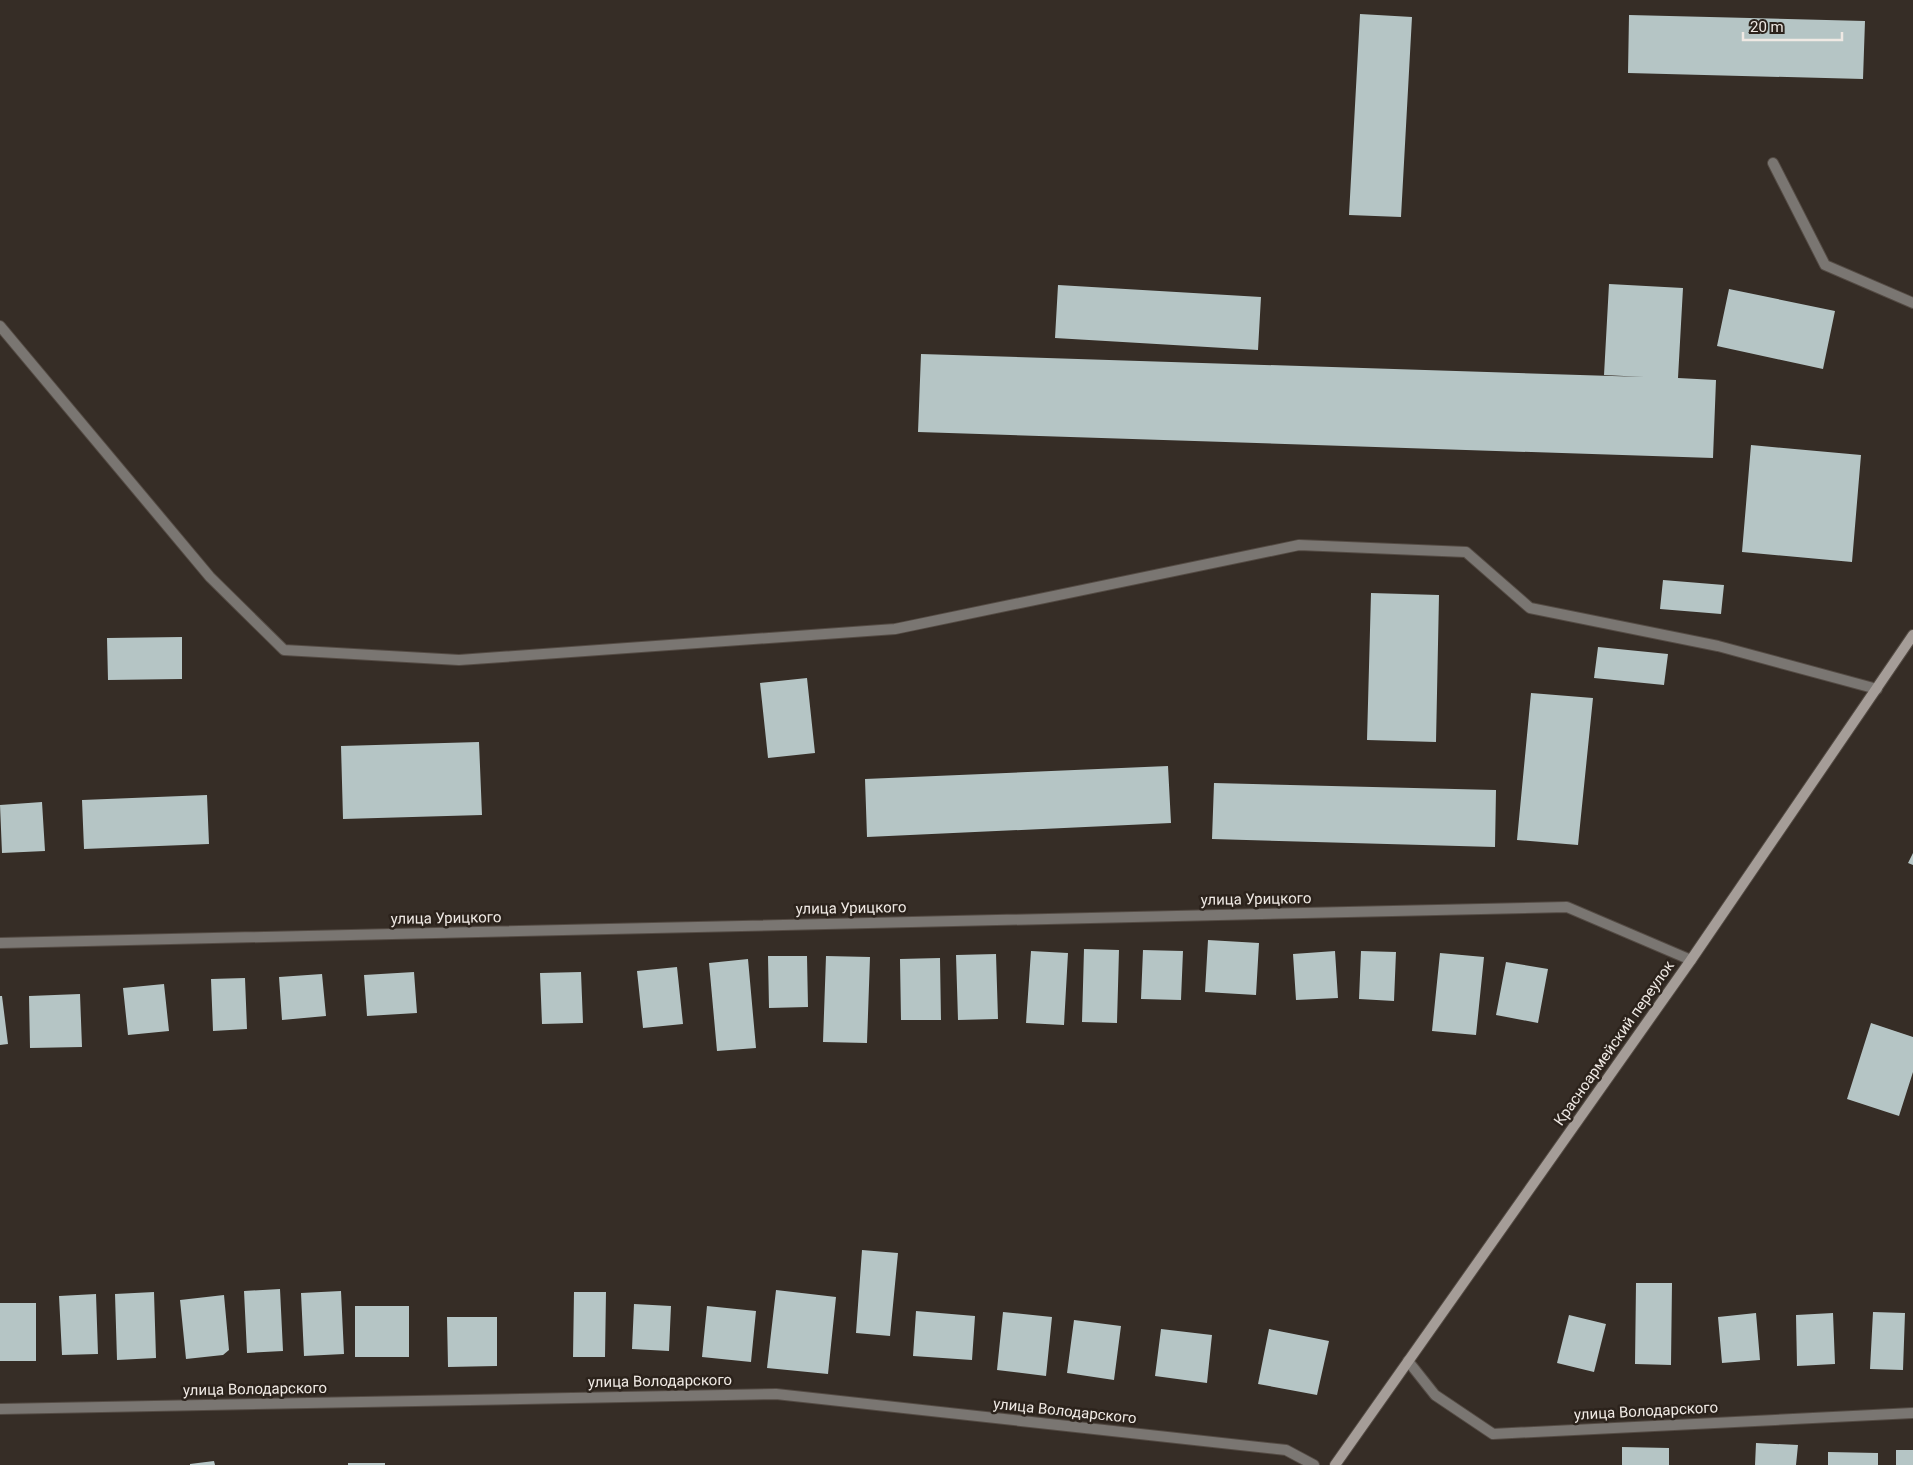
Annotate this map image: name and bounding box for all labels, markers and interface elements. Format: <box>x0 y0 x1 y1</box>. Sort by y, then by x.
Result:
scale bar <box>1743 10 1842 42</box>
text: 20 m <box>1750 18 1784 36</box>
street label: улица Урицкого <box>1200 889 1312 909</box>
street label: улица Урицкого <box>795 898 907 918</box>
street label: улица Урицкого <box>390 908 502 928</box>
street label: Красноармейский переулок <box>1550 957 1678 1129</box>
street label: улица Володарского <box>588 1371 732 1391</box>
street label: улица Володарского <box>183 1379 327 1399</box>
street label: улица Володарского <box>992 1395 1138 1427</box>
street label: улица Володарского <box>1574 1398 1718 1424</box>

